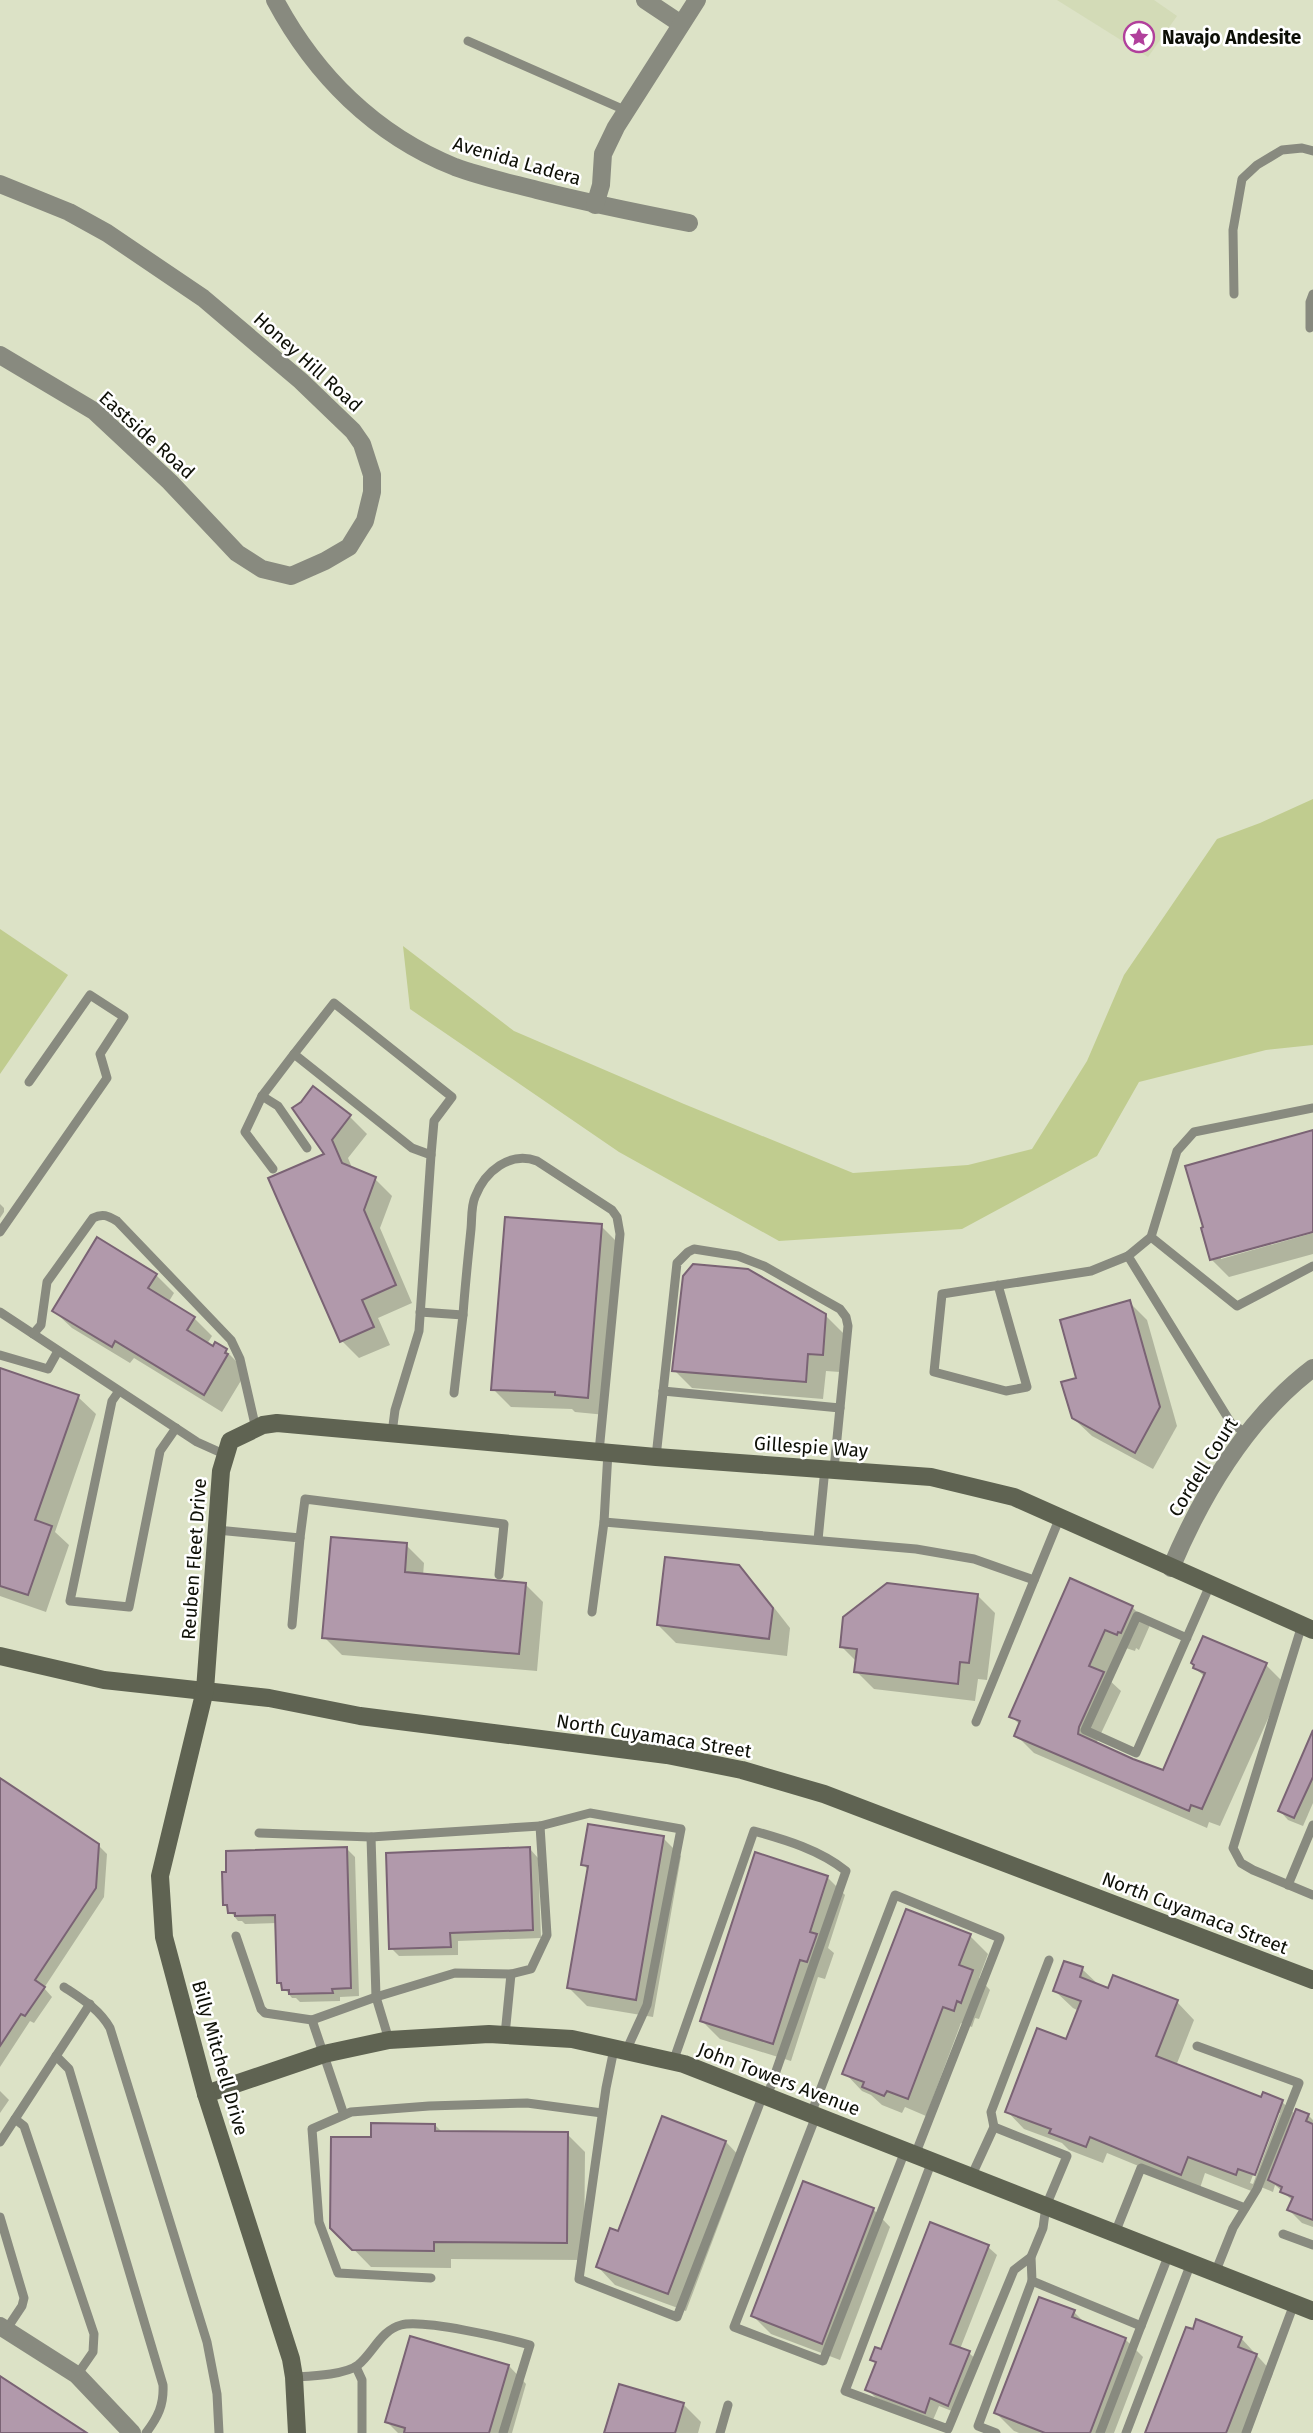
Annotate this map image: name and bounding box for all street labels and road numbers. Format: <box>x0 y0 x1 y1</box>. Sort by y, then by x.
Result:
street label: Avenida Ladera <box>450 132 584 190</box>
street label: Honey Hill Road <box>249 307 367 417</box>
street label: Eastside Road <box>94 386 200 484</box>
street label: Cordell Court <box>1163 1413 1243 1521</box>
street label: Gillespie Way <box>753 1432 869 1462</box>
street label: Reuben Fleet Drive <box>177 1477 211 1641</box>
street label: North Cuyamaca Street <box>555 1709 754 1763</box>
street label: North Cuyamaca Street <box>1099 1867 1291 1959</box>
street label: Billy Mitchell Drive <box>187 1978 253 2138</box>
street label: John Towers Avenue <box>695 2037 863 2121</box>

